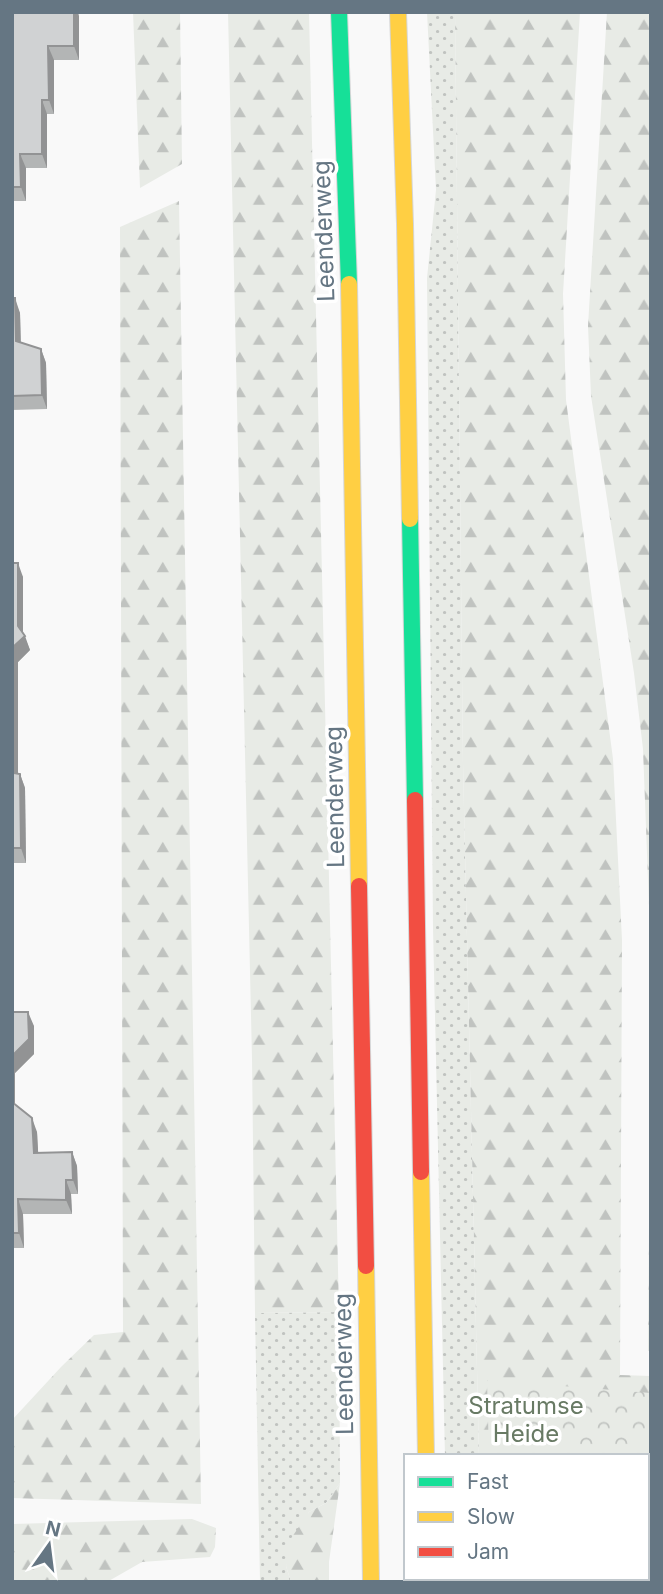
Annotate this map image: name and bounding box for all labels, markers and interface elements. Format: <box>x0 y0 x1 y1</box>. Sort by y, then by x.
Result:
street label: Leenderweg <box>307 160 340 302</box>
street label: Leenderweg <box>319 726 350 868</box>
street label: Leenderweg <box>328 1293 359 1435</box>
park label: Stratumse Heide <box>468 1391 584 1448</box>
legend <box>404 1454 649 1580</box>
text: Fast <box>467 1469 509 1494</box>
text: Slow <box>467 1504 515 1529</box>
north arrow <box>14 1510 84 1580</box>
text: N <box>43 1516 63 1542</box>
text: Jam <box>467 1539 509 1564</box>

